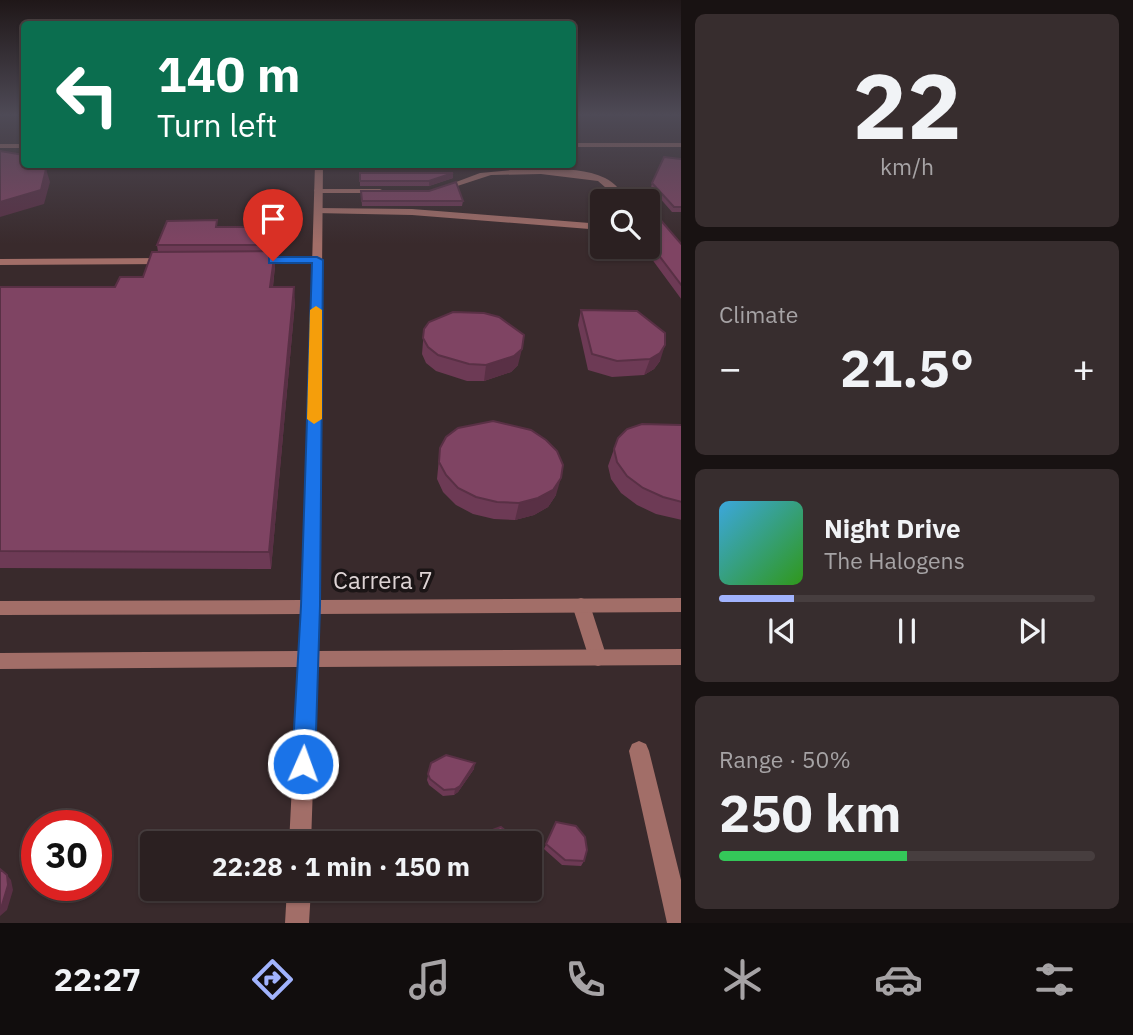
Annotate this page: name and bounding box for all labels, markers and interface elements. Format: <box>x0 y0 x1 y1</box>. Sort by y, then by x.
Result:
text: 140 m <box>157 42 301 105</box>
text: 22 <box>852 46 962 164</box>
icon: left <box>42 49 133 140</box>
text: Turn left <box>157 104 277 146</box>
text: km/h <box>880 151 934 181</box>
pin <box>243 189 303 261</box>
map controls <box>590 189 660 259</box>
button: search <box>590 189 660 259</box>
icon: arrive <box>254 200 292 238</box>
text: Climate <box>719 299 798 329</box>
text: 21.5° <box>840 334 974 401</box>
text: − <box>719 343 742 392</box>
text: + <box>1072 343 1095 392</box>
text: Night Drive <box>824 511 961 545</box>
text: The Halogens <box>824 545 965 575</box>
street label: Carrera 7 <box>333 564 433 596</box>
icon: previous <box>763 612 801 650</box>
icon: pause <box>888 612 926 650</box>
icon: next <box>1013 612 1051 650</box>
position arrow <box>266 727 340 801</box>
text: Range · 50% <box>719 744 851 774</box>
text: 250 km <box>719 779 901 846</box>
speed limit sign: 30 <box>21 810 112 901</box>
text: 22:28 · 1 min · 150 m <box>212 849 470 883</box>
icon: directions <box>248 955 297 1004</box>
icon: music <box>405 955 454 1004</box>
icon: phone <box>561 955 610 1004</box>
icon: climate <box>718 955 767 1004</box>
icon: car <box>874 955 923 1004</box>
icon: filters <box>1030 955 1079 1004</box>
text: 22:27 <box>54 958 141 1000</box>

